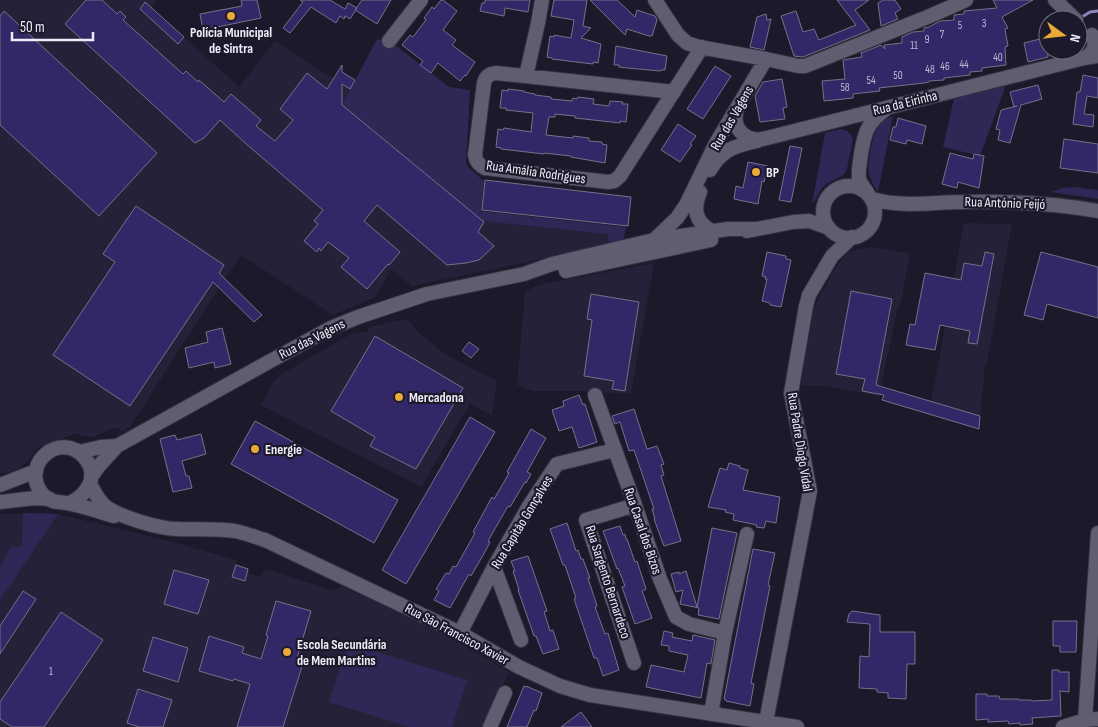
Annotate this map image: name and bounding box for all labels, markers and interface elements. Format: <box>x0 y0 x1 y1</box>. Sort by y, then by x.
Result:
scale bar <box>12 10 94 42</box>
marker: Polícia Municipal de Sintra <box>225 10 237 22</box>
north arrow <box>1038 10 1088 60</box>
house number: 3 <box>982 17 987 30</box>
text: 50 m <box>20 18 45 37</box>
house number: 5 <box>958 19 962 32</box>
place label: Polícia Municipal de Sintra <box>190 24 272 57</box>
house number: 7 <box>940 28 945 41</box>
text: N <box>1066 32 1084 44</box>
house number: 9 <box>925 33 930 46</box>
house number: 11 <box>910 39 918 52</box>
house number: 40 <box>993 51 1003 64</box>
house number: 44 <box>959 58 969 71</box>
house number: 46 <box>940 60 950 73</box>
house number: 48 <box>925 63 935 76</box>
house number: 50 <box>893 69 903 82</box>
house number: 54 <box>866 74 876 87</box>
house number: 58 <box>840 81 850 94</box>
street label: Rua das Vagens <box>707 83 757 153</box>
street label: Rua da Eirinha <box>871 87 939 119</box>
street label: Rua Amália Rodrigues <box>485 157 587 187</box>
place label: BP <box>766 164 779 181</box>
marker: BP <box>750 166 762 178</box>
street label: Rua António Feijó <box>964 193 1046 213</box>
street label: Rua das Vagens <box>276 315 348 363</box>
place label: Mercadona <box>409 389 464 406</box>
marker: Mercadona <box>393 391 405 403</box>
street label: Rua Padre Diogo Vidal <box>784 391 816 493</box>
place label: Energie <box>265 441 302 458</box>
marker: Energie <box>249 443 261 455</box>
street label: Rua Capitão Gonçalves <box>487 472 557 572</box>
street label: Rua Casal dos Bizos <box>620 485 666 577</box>
street label: Rua Sargento Bernardeco <box>582 523 634 641</box>
street label: Rua São Francisco Xavier <box>402 599 512 669</box>
place label: Escola Secundária de Mem Martins <box>297 636 387 669</box>
marker: Escola Secundária de Mem Martins <box>281 646 293 658</box>
house number: 1 <box>49 665 53 678</box>

